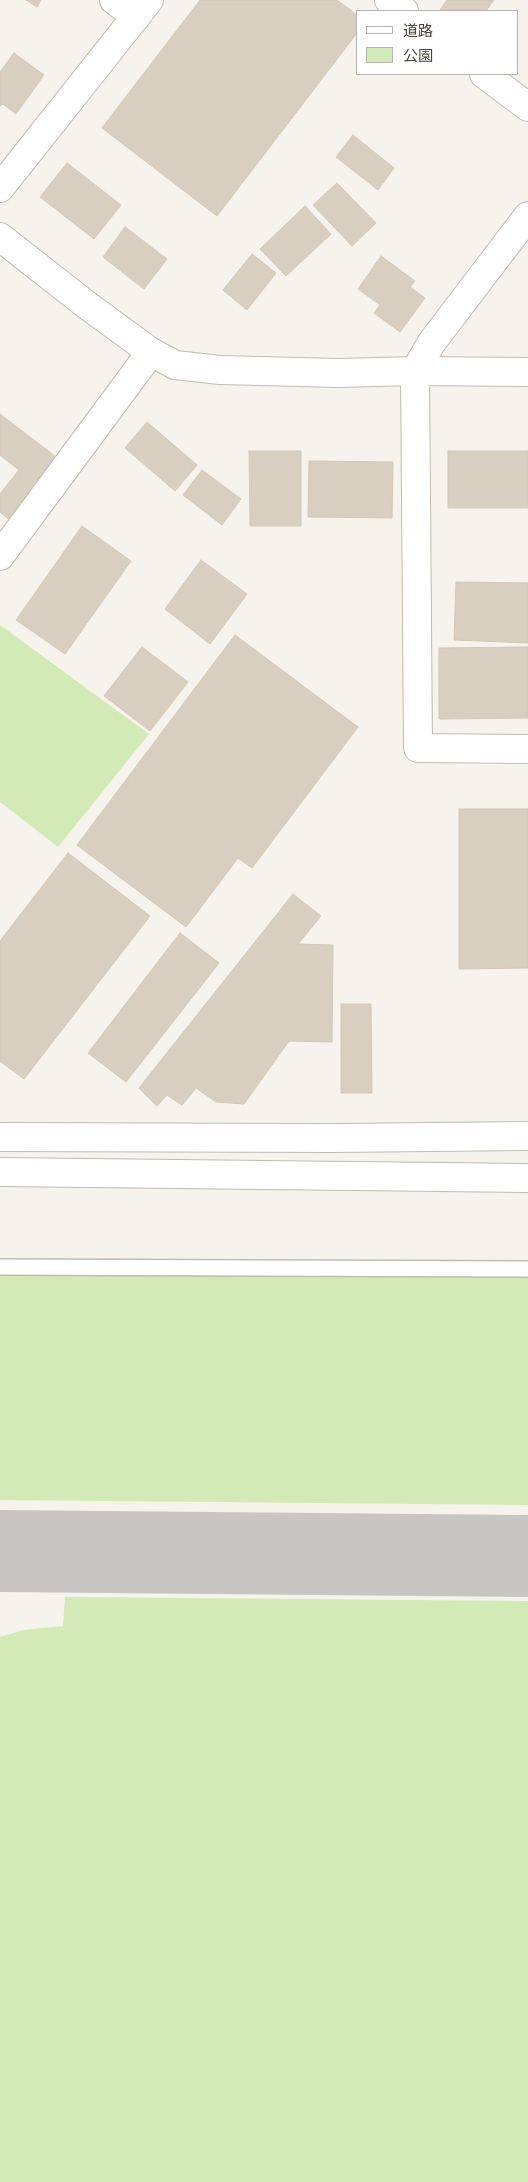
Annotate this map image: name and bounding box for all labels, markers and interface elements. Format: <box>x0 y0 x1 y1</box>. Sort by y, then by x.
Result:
legend <box>356 10 518 75</box>
text: 道路 <box>403 21 433 40</box>
text: 公園 <box>403 46 433 65</box>

